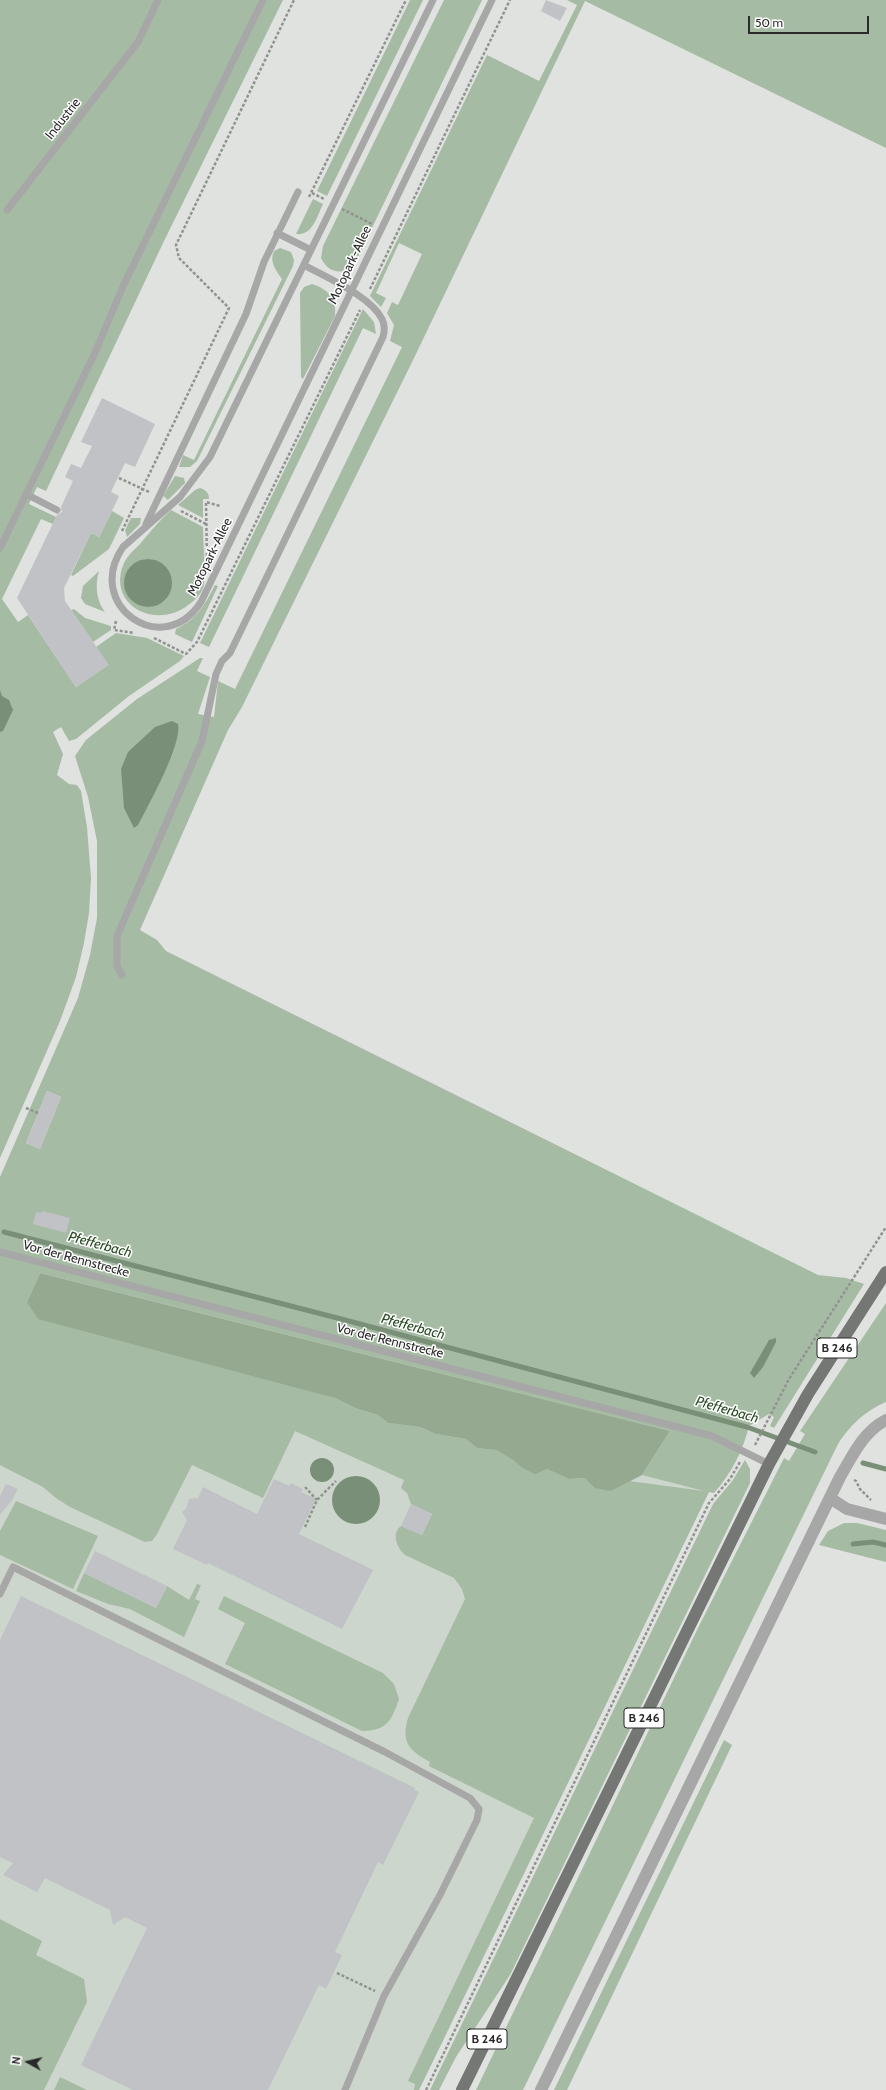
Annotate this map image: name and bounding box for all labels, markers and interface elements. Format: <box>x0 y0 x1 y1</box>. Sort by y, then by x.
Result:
scale bar <box>750 8 871 34</box>
text: 50 m <box>755 15 783 30</box>
street label: Industrie <box>42 95 84 143</box>
street label: Motopark-Allee <box>325 223 375 307</box>
street label: Motopark-Allee <box>184 515 236 599</box>
water label: Pfefferbach <box>66 1228 134 1262</box>
street label: Vor der Rennstrecke <box>21 1237 131 1281</box>
water label: Pfefferbach <box>379 1310 447 1344</box>
street label: Vor der Rennstrecke <box>335 1320 445 1362</box>
road number: B 246 <box>817 1338 857 1358</box>
water label: Pfefferbach <box>693 1393 761 1427</box>
road number: B 246 <box>624 1708 664 1728</box>
road number: B 246 <box>467 2029 507 2049</box>
north arrow <box>8 2042 48 2082</box>
text: N <box>9 2056 24 2065</box>

